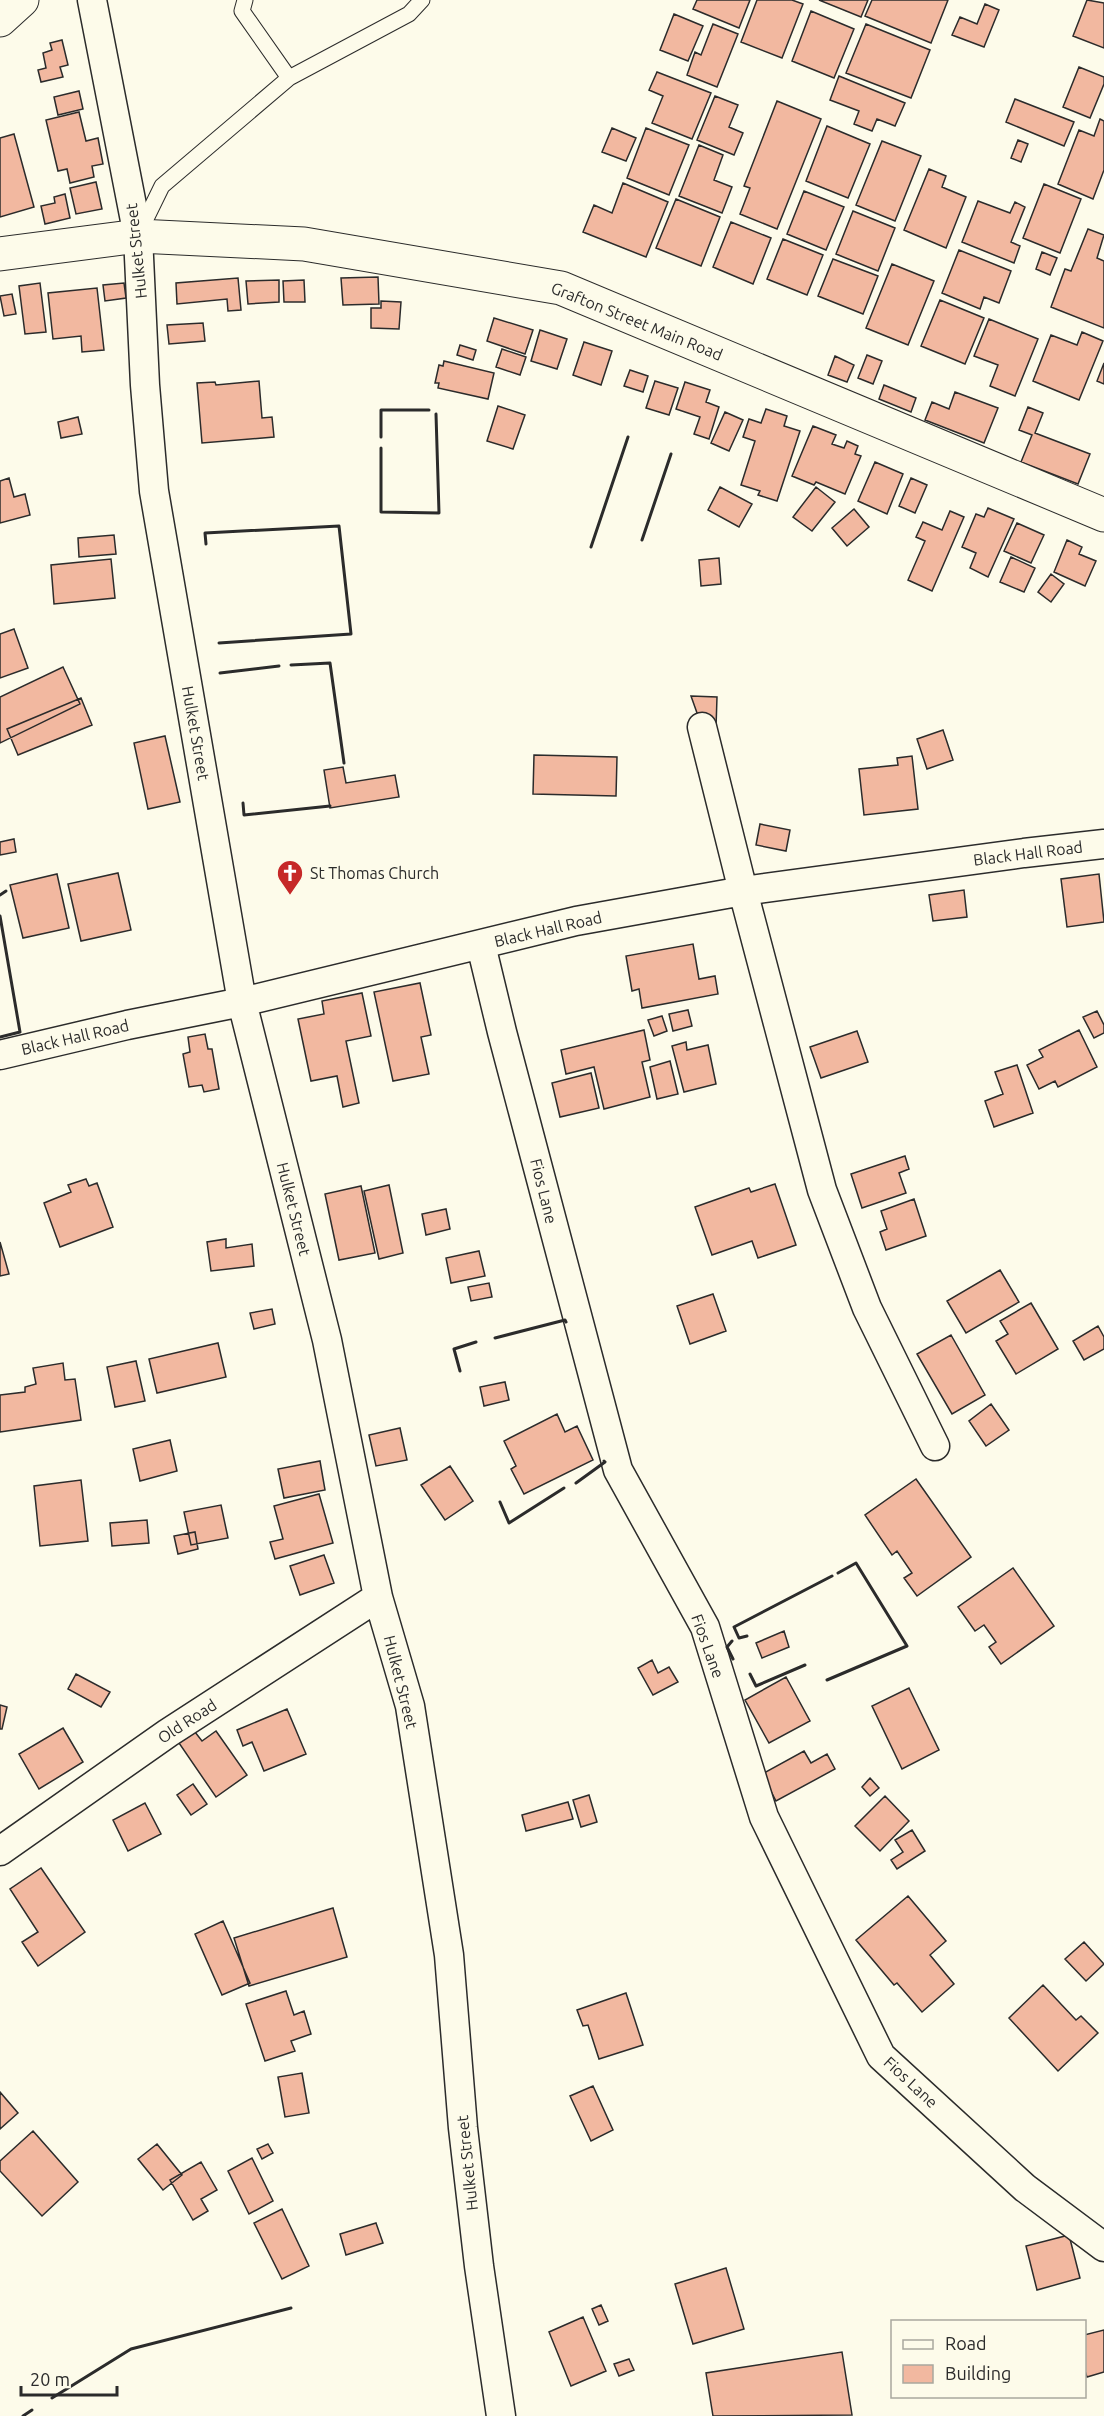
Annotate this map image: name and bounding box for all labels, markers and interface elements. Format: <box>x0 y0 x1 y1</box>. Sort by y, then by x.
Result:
street label: Hulket Street <box>122 202 150 300</box>
street label: Grafton Street Main Road <box>549 278 725 364</box>
street label: Hulket Street <box>179 684 213 782</box>
street label: Black Hall Road <box>972 837 1084 869</box>
church icon: St Thomas Church <box>275 858 305 896</box>
place label: St Thomas Church <box>310 864 439 882</box>
street label: Black Hall Road <box>492 908 604 950</box>
street label: Black Hall Road <box>19 1016 131 1058</box>
street label: Fios Lane <box>527 1156 561 1226</box>
street label: Hulket Street <box>274 1160 314 1258</box>
street label: Fios Lane <box>688 1612 728 1680</box>
street label: Hulket Street <box>381 1633 421 1731</box>
street label: Old Road <box>154 1695 220 1747</box>
street label: Fios Lane <box>880 2053 942 2111</box>
street label: Hulket Street <box>453 2114 481 2212</box>
legend <box>891 2320 1086 2398</box>
text: Road <box>945 2333 987 2353</box>
scale bar <box>21 2359 117 2397</box>
text: Building <box>945 2363 1011 2383</box>
text: 20 m <box>30 2369 70 2389</box>

